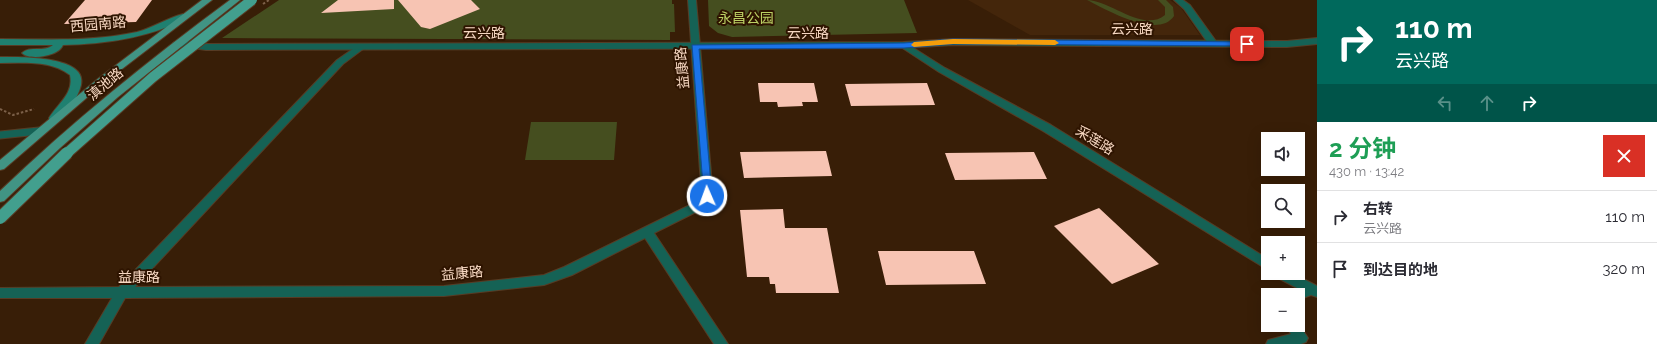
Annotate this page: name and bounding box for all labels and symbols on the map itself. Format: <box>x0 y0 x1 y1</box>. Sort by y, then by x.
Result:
park label: 永昌公园 <box>718 10 774 26</box>
street label: 西园南路 <box>69 14 127 34</box>
street label: 云兴路 <box>1111 21 1153 37</box>
street label: 云兴路 <box>463 25 505 41</box>
street label: 云兴路 <box>787 25 829 41</box>
pin <box>1230 27 1264 61</box>
street label: 益康路 <box>672 46 692 90</box>
street label: 滇池路 <box>84 64 126 104</box>
street label: 采莲路 <box>1073 122 1117 158</box>
position arrow <box>686 175 728 217</box>
street label: 益康路 <box>440 263 484 283</box>
street label: 益康路 <box>118 269 160 285</box>

